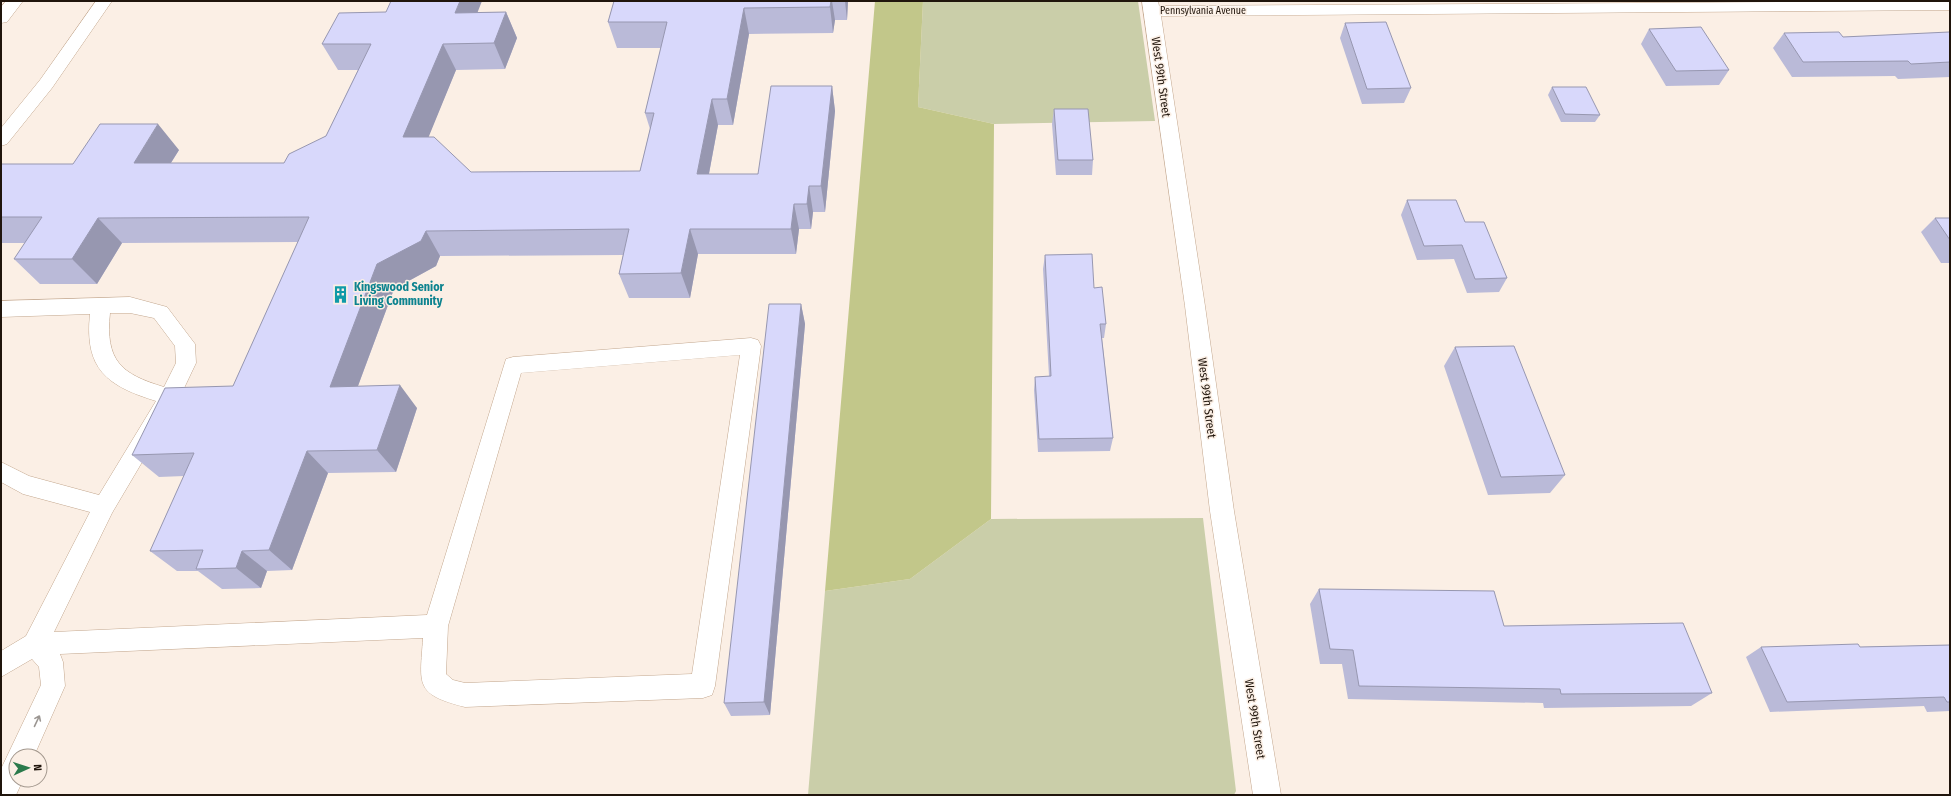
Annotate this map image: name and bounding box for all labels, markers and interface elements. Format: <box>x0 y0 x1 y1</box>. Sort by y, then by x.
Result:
street label: Pennsylvania Avenue <box>1160 5 1246 17</box>
street label: West 99th Street <box>1148 36 1174 118</box>
place label: Kingswood Senior Living Community <box>354 280 445 308</box>
building icon: Kingswood Senior Living Community <box>331 284 351 304</box>
street label: West 99th Street <box>1195 357 1219 439</box>
street label: West 99th Street <box>1242 678 1268 760</box>
one-way arrow <box>34 715 41 727</box>
north arrow <box>8 748 48 788</box>
text: N <box>31 764 44 771</box>

